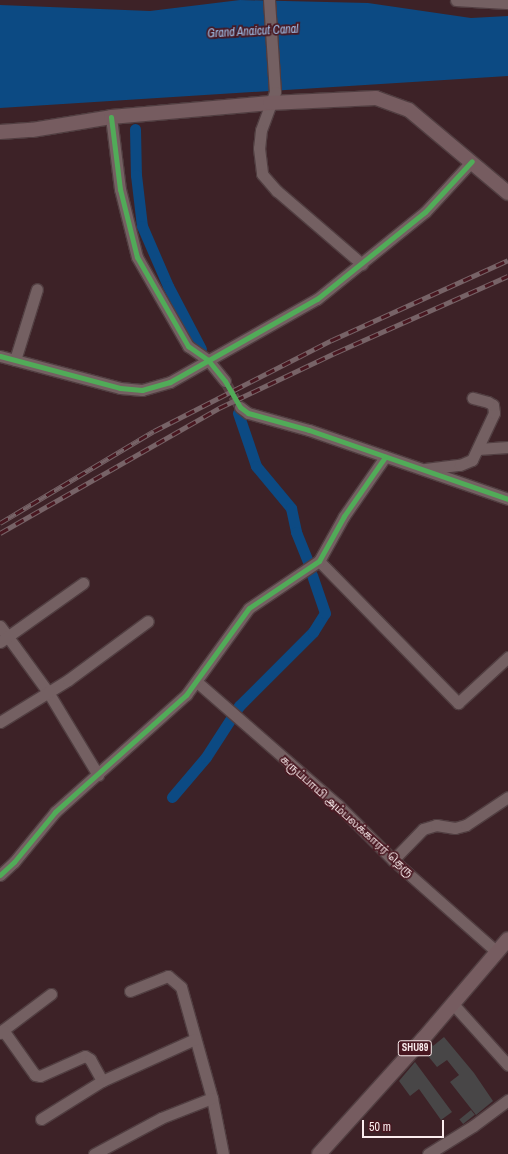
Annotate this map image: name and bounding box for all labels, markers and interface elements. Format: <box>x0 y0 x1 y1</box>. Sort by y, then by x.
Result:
water label: Grand Anaicut Canal <box>207 22 299 42</box>
street label: கருப்பாயி அம்பலக்காரர் தெரு <box>278 753 416 879</box>
road number: SHU89 <box>397 1040 433 1056</box>
scale bar <box>364 1112 446 1138</box>
text: 50 m <box>369 1119 391 1135</box>

